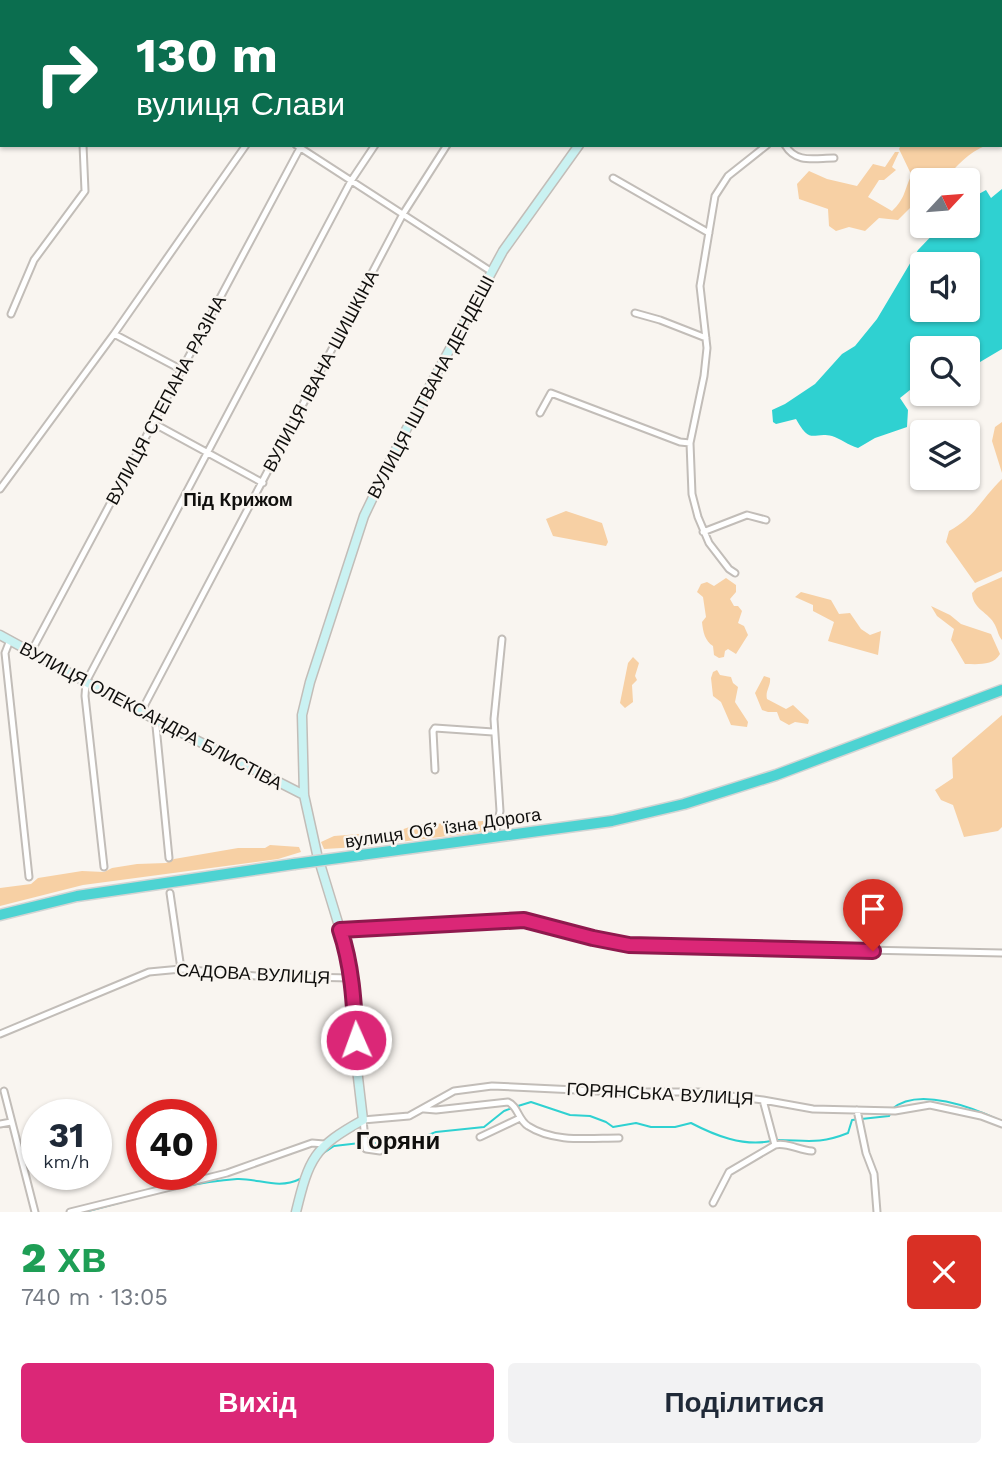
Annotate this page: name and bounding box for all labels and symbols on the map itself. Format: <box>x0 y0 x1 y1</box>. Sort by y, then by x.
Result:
north arrow <box>910 168 980 238</box>
street label: ВУЛИЦЯ ІВАНА ШИШКІНА <box>258 266 383 475</box>
street label: ВУЛИЦЯ ІШТВАНА ДЕНДЕШІ <box>363 272 498 502</box>
street label: ВУЛИЦЯ СТЕПАНА РАЗІНА <box>101 291 230 508</box>
district label: Під Крижом <box>183 488 293 511</box>
street label: ВУЛИЦЯ ОЛЕКСАНДРА БЛИСТІВА <box>16 637 286 794</box>
street label: вулиця Обʼїзна Дорога <box>344 803 543 852</box>
pin <box>843 879 903 951</box>
street label: САДОВА ВУЛИЦЯ <box>175 959 331 988</box>
position arrow <box>319 1003 393 1077</box>
street label: ГОРЯНСЬКА ВУЛИЦЯ <box>566 1078 754 1109</box>
speed limit sign: 40 <box>126 1099 217 1190</box>
district label: Горяни <box>356 1127 440 1155</box>

